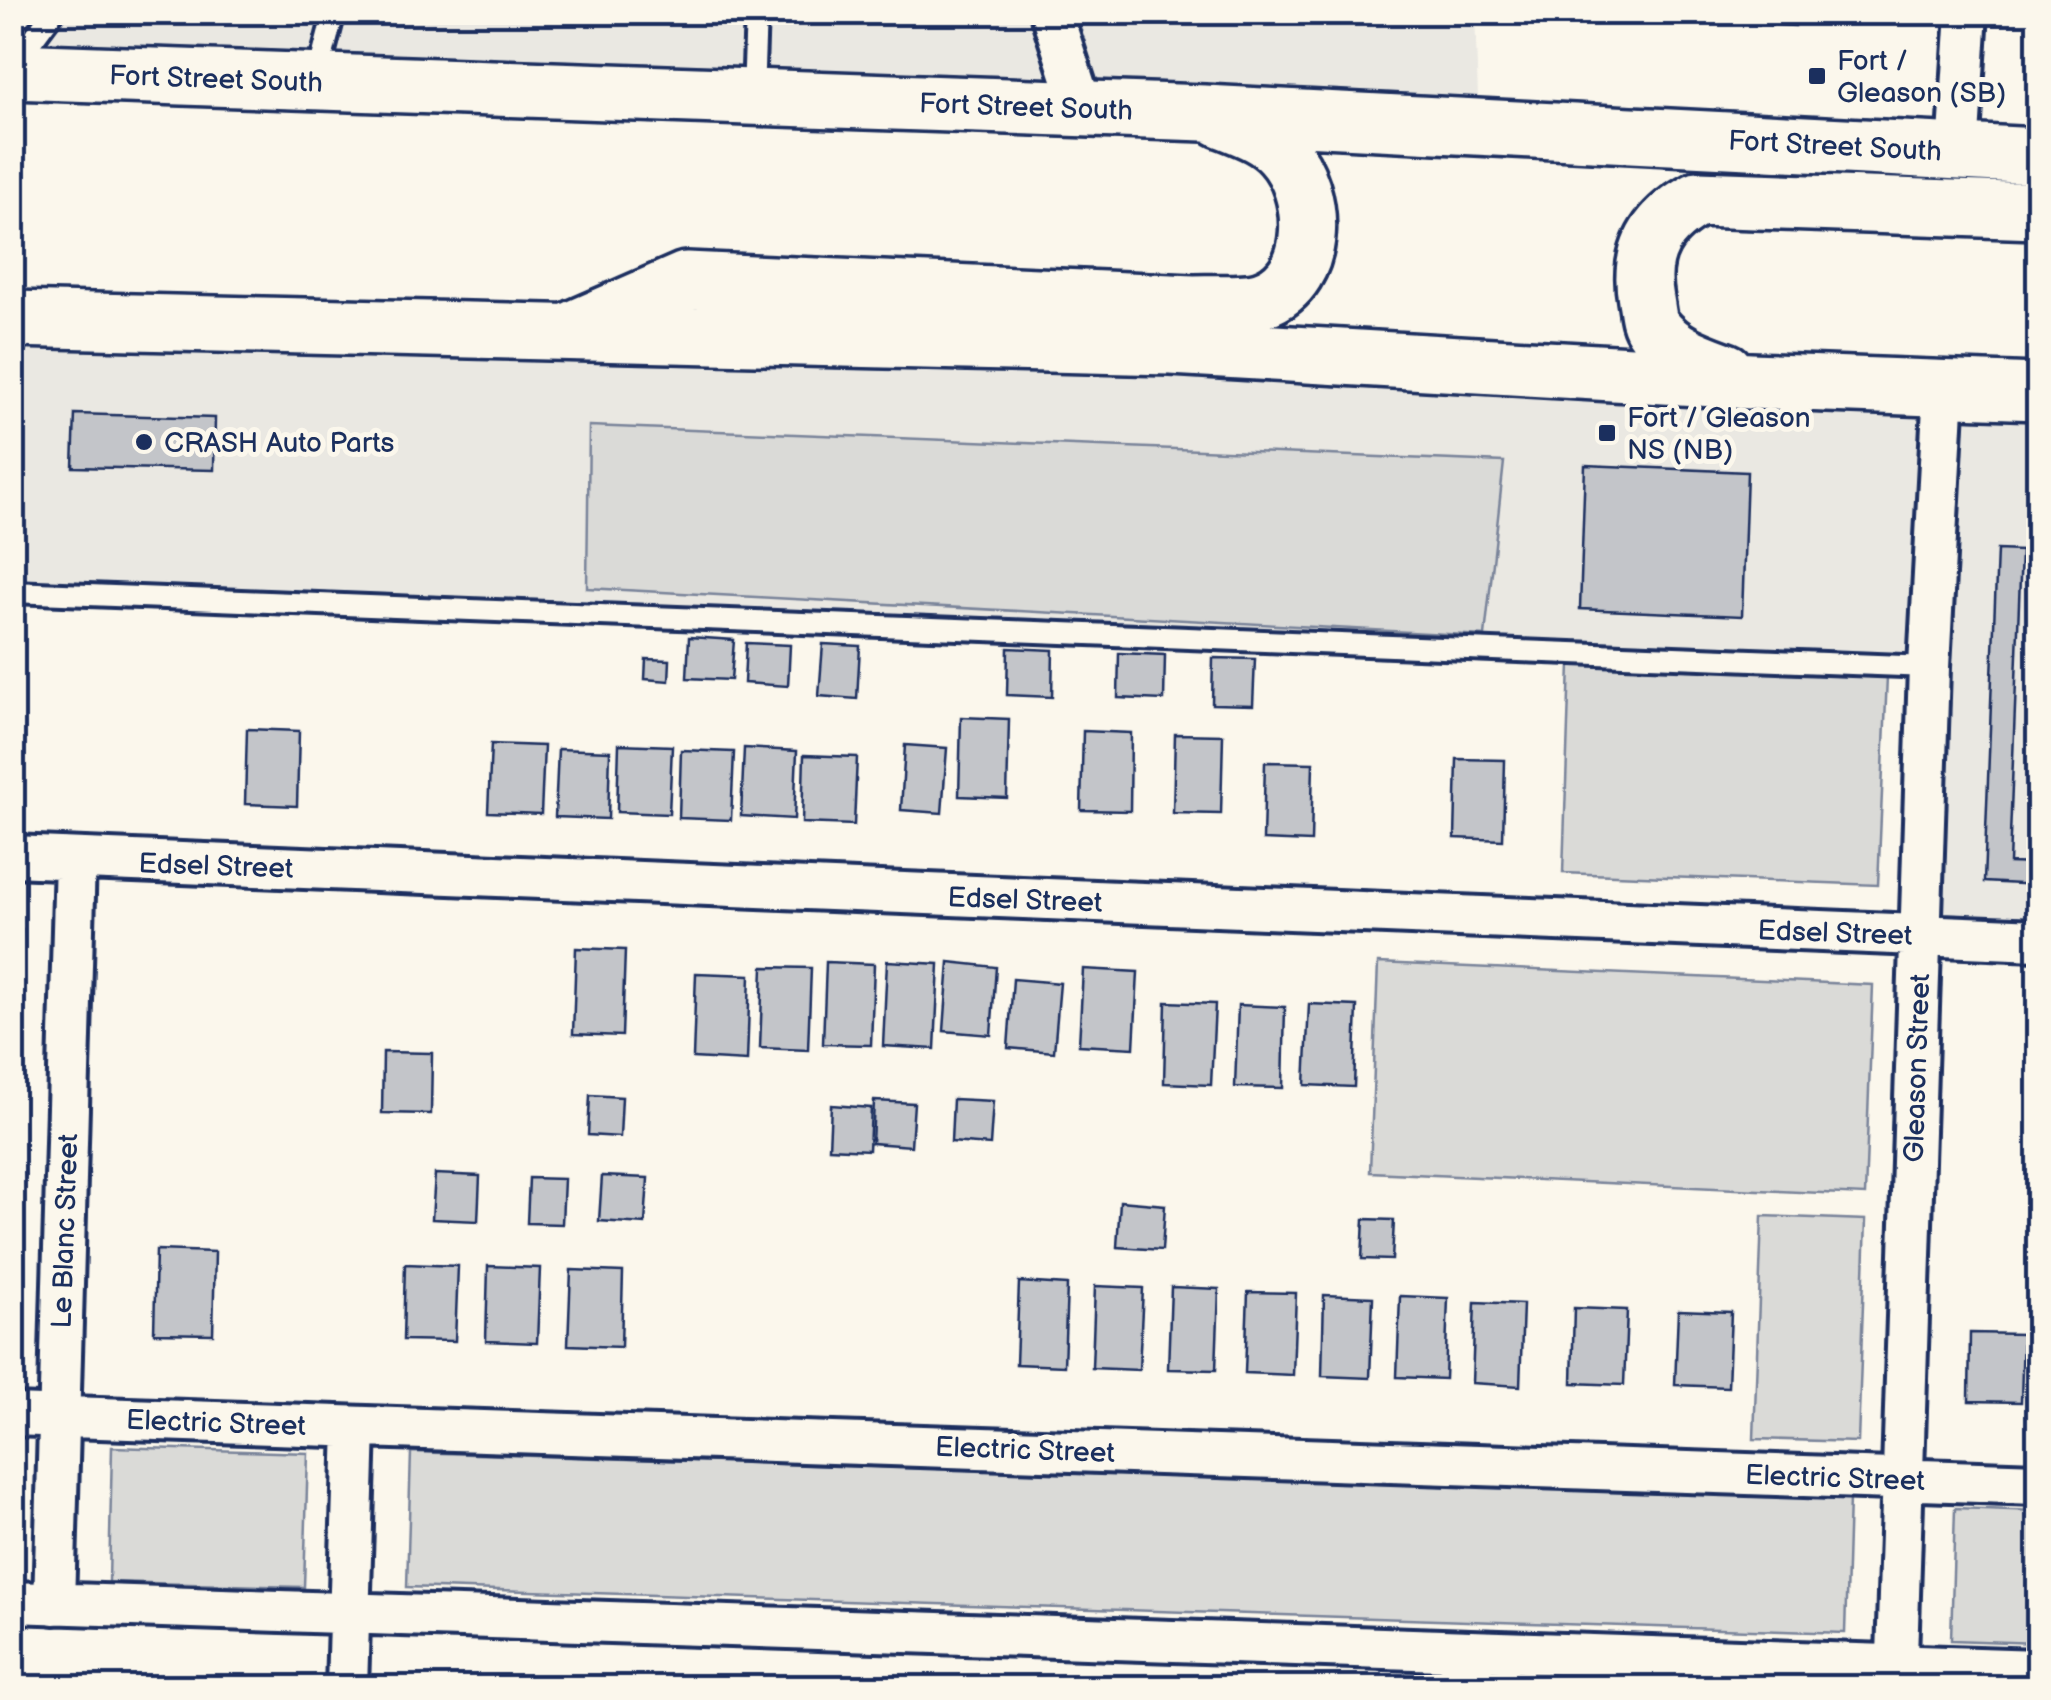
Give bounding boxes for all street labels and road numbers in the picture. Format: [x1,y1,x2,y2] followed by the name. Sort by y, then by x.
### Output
[108,59,323,100] street label: Fort Street South
[918,87,1133,128] street label: Fort Street South
[1727,124,1943,169] street label: Fort Street South
[138,847,294,886] street label: Edsel Street
[947,881,1103,920] street label: Edsel Street
[1757,914,1913,953] street label: Edsel Street
[1898,973,1937,1163] street label: Gleason Street
[46,1133,85,1329] street label: Le Blanc Street
[125,1404,307,1443] street label: Electric Street
[934,1431,1116,1470] street label: Electric Street
[1744,1459,1926,1498] street label: Electric Street

